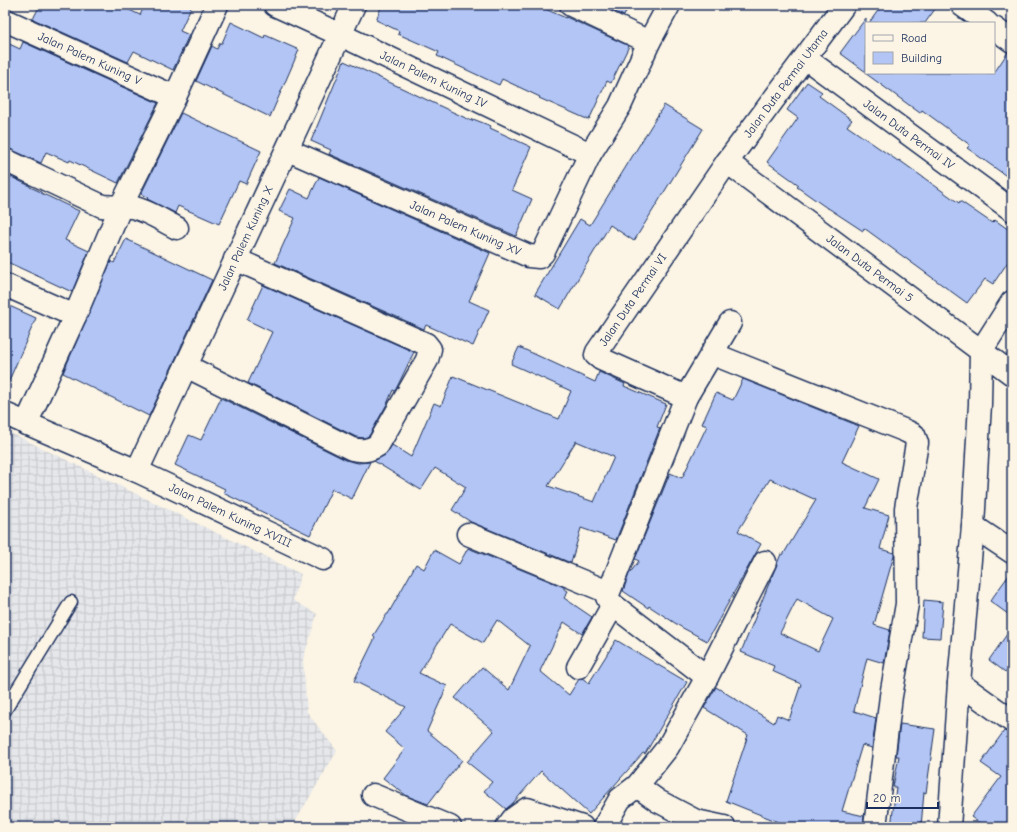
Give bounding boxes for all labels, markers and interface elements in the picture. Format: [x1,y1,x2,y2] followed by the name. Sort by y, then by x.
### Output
[865,22,995,74] legend
[741,26,831,140] street label: Jalan Duta Permai Utama
[36,29,144,88] street label: Jalan Palem Kuning V
[901,31,927,45] text: Road
[378,48,490,111] street label: Jalan Palem Kuning IV
[901,51,942,65] text: Building
[861,96,958,173] street label: Jalan Duta Permai IV
[215,184,276,293] street label: Jalan Palem Kuning X
[408,198,524,259] street label: Jalan Palem Kuning XV
[824,231,916,305] street label: Jalan Duta Permai 5
[596,250,670,349] street label: Jalan Duta Permai VI
[167,480,294,550] street label: Jalan Palem Kuning XVIII
[867,784,938,810] scale bar
[873,791,901,805] text: 20 m

